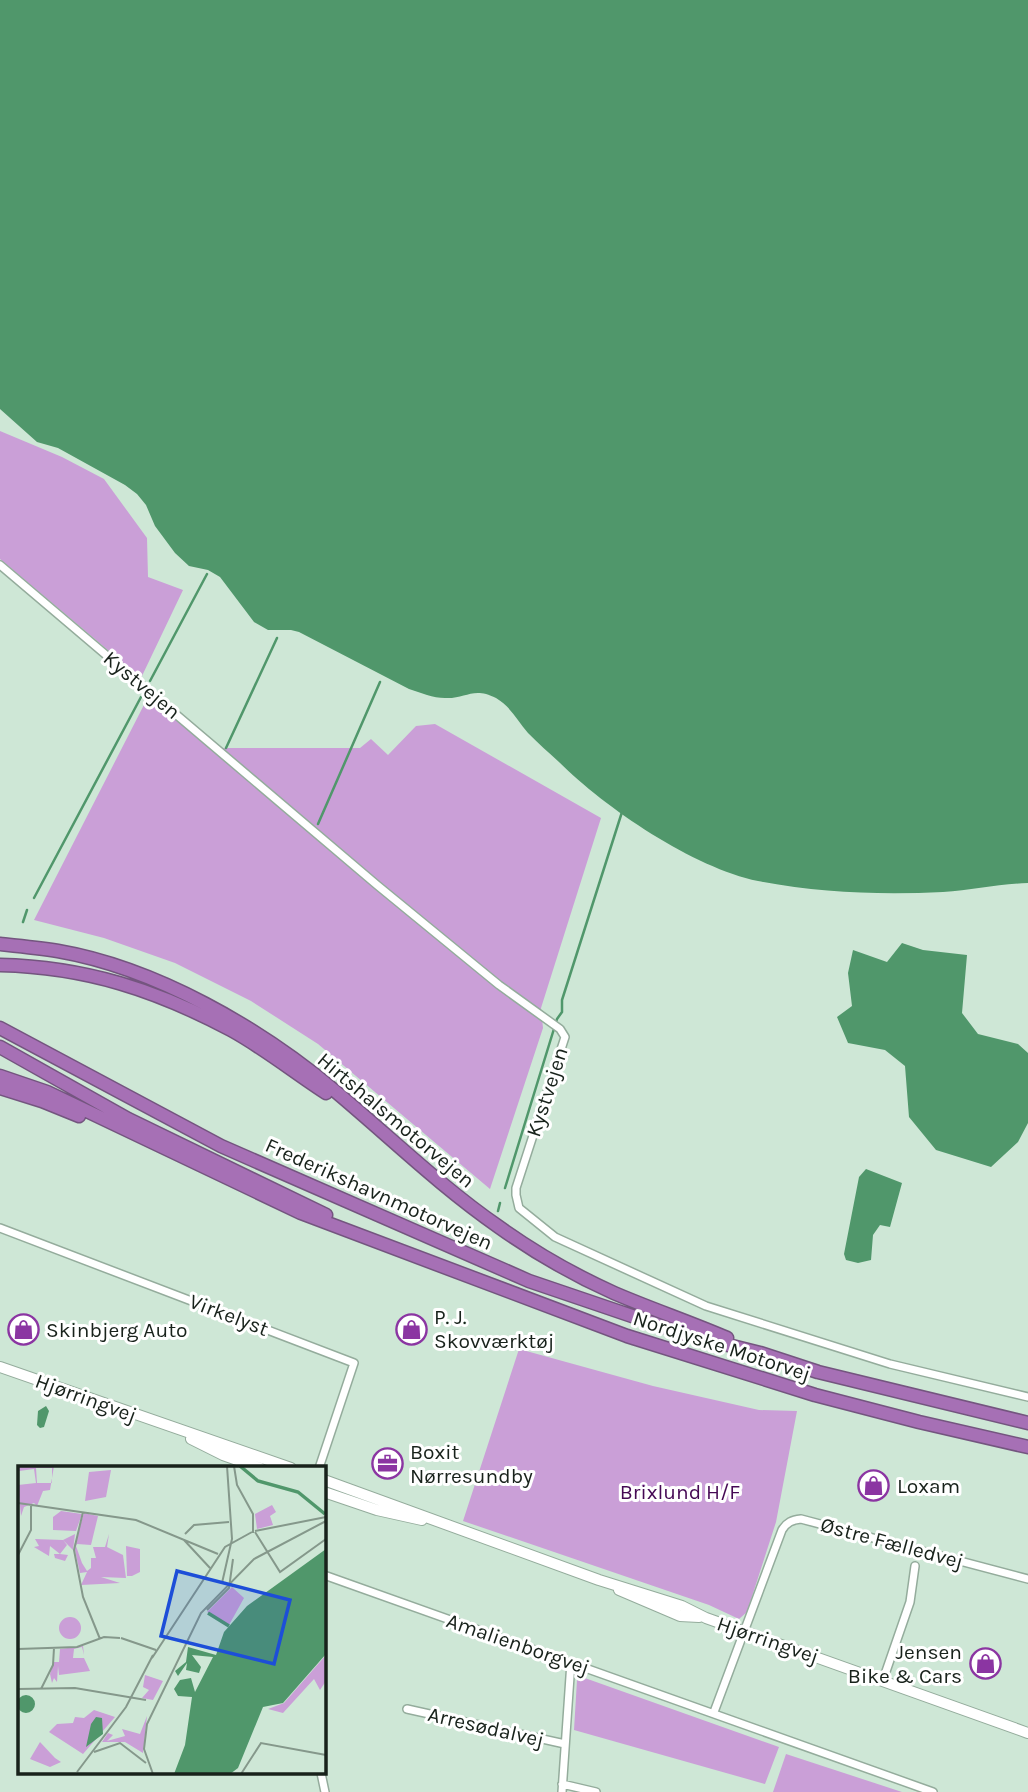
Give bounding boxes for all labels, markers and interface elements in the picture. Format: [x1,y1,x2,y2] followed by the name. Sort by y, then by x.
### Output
[99,646,185,724] street label: Kystvejen
[521,1044,573,1140] street label: Kystvejen
[313,1047,479,1193] street label: Hirtshalsmotorvejen
[262,1133,496,1255] street label: Frederikshavnmotorvejen
[186,1289,272,1341] street label: Virkelyst
[434,1305,554,1353] place label: P. J. Skovværktøj
[630,1306,814,1386] street label: Nordjyske Motorvej
[394,1312,428,1346] shop icon: P. J. Skovværktøj
[6,1313,40,1347] shop icon: Skinbjerg Auto
[46,1318,188,1342] place label: Skinbjerg Auto
[32,1369,140,1427] street label: Hjørringvej
[410,1440,533,1488] place label: Boxit Nørresundby
[370,1447,404,1481] office icon: Boxit Nørresundby
[18,1466,326,1774] inset map
[857,1469,891,1503] shop icon: Loxam
[897,1474,960,1498] place label: Loxam
[620,1480,740,1504] park label: Brixlund H/F
[818,1512,966,1574] street label: Østre Fælledvej
[443,1608,593,1680] street label: Amalienborgvej
[714,1611,822,1669] street label: Hjørringvej
[848,1640,962,1688] place label: Jensen Bike & Cars
[968,1647,1002,1681] shop icon: Jensen Bike & Cars
[426,1702,546,1752] street label: Arresødalvej

